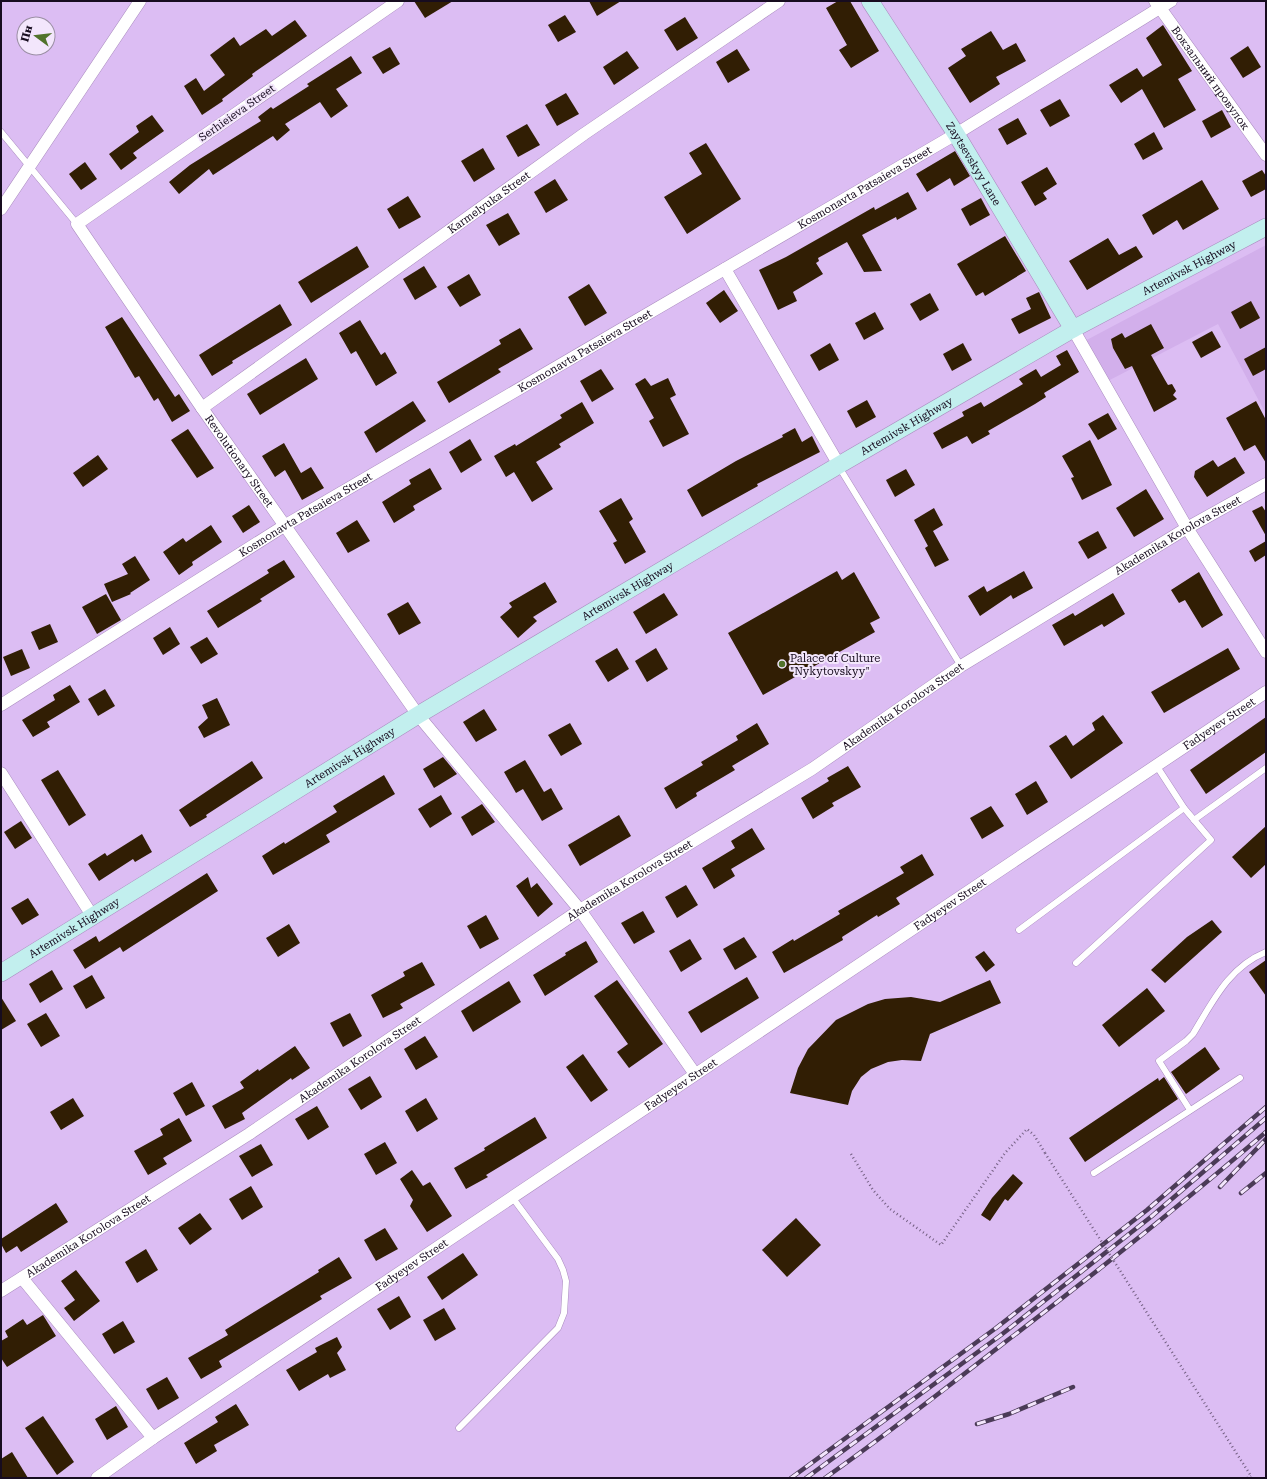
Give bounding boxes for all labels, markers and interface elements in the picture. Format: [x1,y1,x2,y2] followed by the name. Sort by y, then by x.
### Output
[16,16,56,56] north arrow
[18,23,35,43] text: Пн
[1169,24,1252,132] street label: Вокзальний провулок
[196,82,278,144] street label: Serhieieva Street
[943,120,1004,208] street label: Zaytsevskyy Lane
[795,143,934,231] street label: Kosmonavta Patsaieva Street
[445,168,533,236] street label: Karmelyuka Street
[1140,237,1239,298] street label: Artemivsk Highway
[515,306,654,395] street label: Kosmonavta Patsaieva Street
[858,394,955,458] street label: Artemivsk Highway
[202,412,276,510] street label: Revolutionary Street
[236,470,374,559] street label: Kosmonavta Patsaieva Street
[1112,493,1243,577] street label: Akademika Korolova Street
[579,558,676,623] street label: Artemivsk Highway
[790,652,880,678] place label: Palace of Culture "Nykytovskyy"
[777,659,787,669] marker: Palace of Culture "Nykytovskyy"
[840,660,966,753] street label: Akademika Korolova Street
[1180,695,1257,752] street label: Fadyeyev Street
[302,724,398,790] street label: Artemivsk Highway
[564,837,695,923] street label: Akademika Korolova Street
[911,875,988,933] street label: Fadyeyev Street
[26,895,122,961] street label: Artemivsk Highway
[296,1013,423,1105] street label: Akademika Korolova Street
[642,1056,719,1113] street label: Fadyeyev Street
[23,1192,153,1280] street label: Akademika Korolova Street
[373,1236,450,1294] street label: Fadyeyev Street

